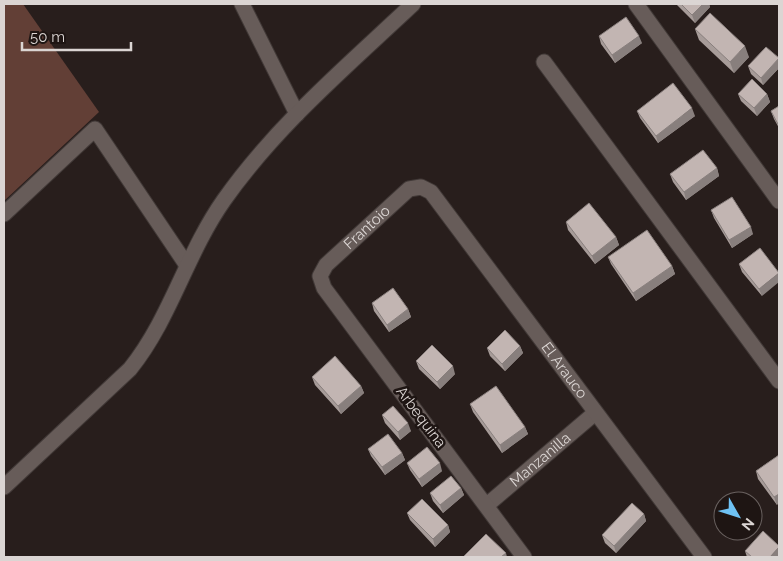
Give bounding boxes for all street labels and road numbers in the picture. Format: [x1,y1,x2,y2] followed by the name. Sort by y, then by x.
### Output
[340,202,394,253] street label: Frantoio
[538,339,591,402] street label: El Arauco
[392,383,450,451] street label: Arbequina
[506,429,574,490] street label: Manzanilla

